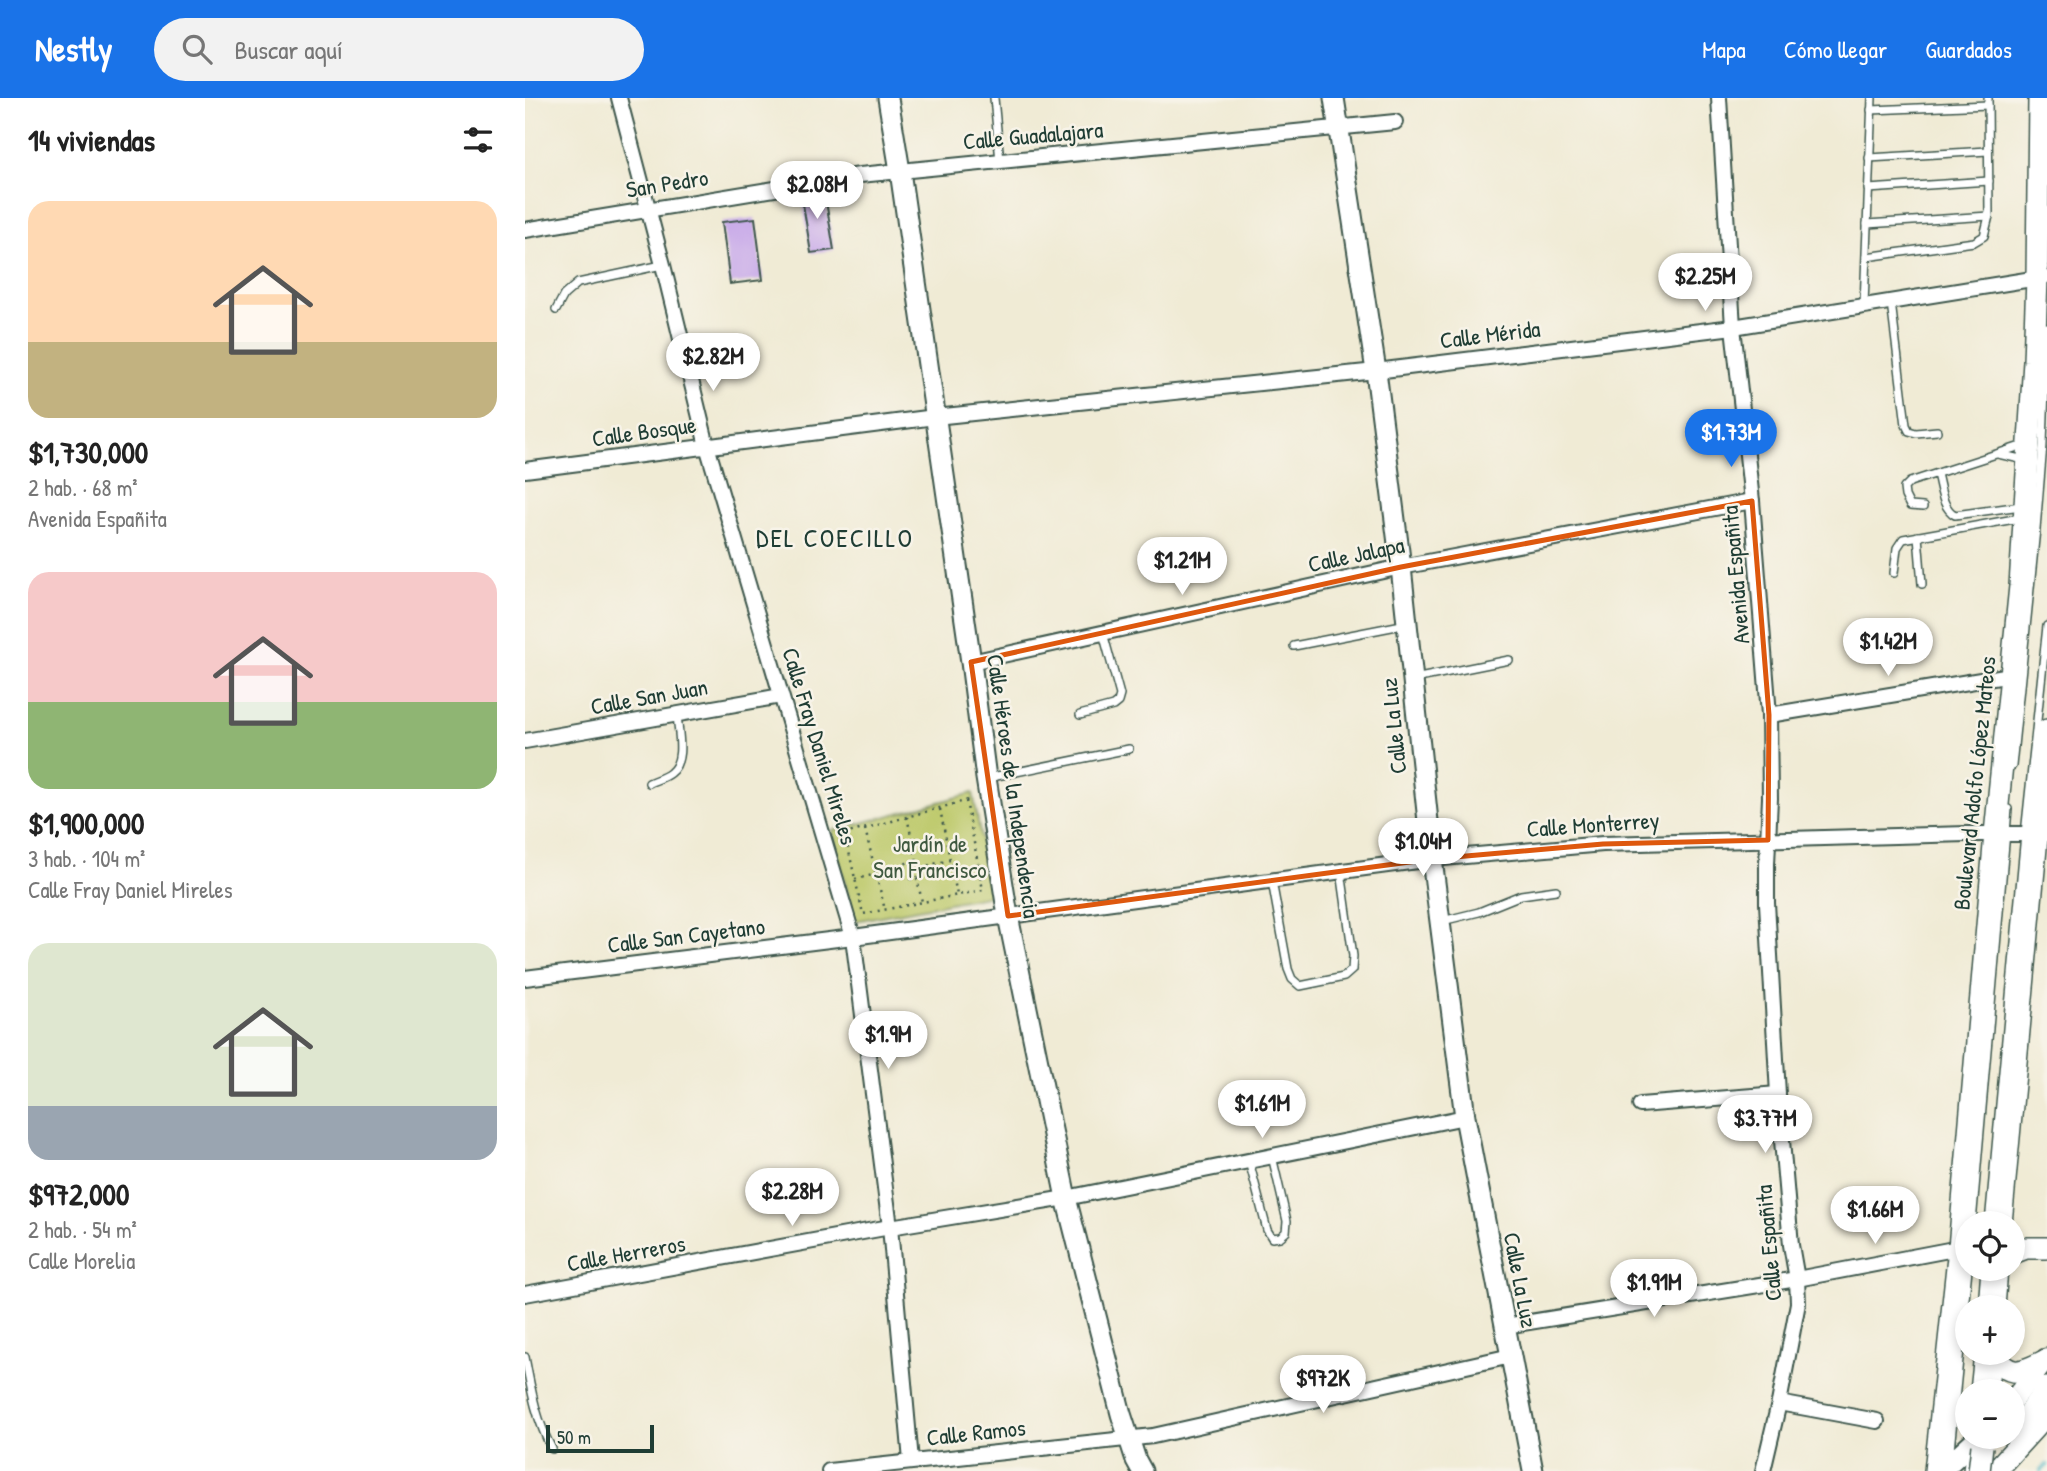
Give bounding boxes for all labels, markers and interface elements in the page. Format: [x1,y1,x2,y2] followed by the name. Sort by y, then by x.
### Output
[154,18,644,81] search box
[35,27,112,71] text: Nestly
[178,30,216,68] icon: search
[234,32,343,67] text: Buscar aquí
[1702,33,1746,65] text: Mapa
[1784,33,1887,65] text: Cómo llegar
[1925,33,2012,65] text: Guardados
[962,113,1104,157] street label: Calle Guadalajara
[28,120,155,160] text: 14 viviendas
[459,121,497,159] icon: filters
[624,161,710,205] street label: San Pedro
[760,162,874,221] pin: $2.08M
[786,168,848,199] text: $2.08M
[200,247,326,373] icon: home
[1648,254,1762,313] pin: $2.25M
[1674,260,1736,291] text: $2.25M
[1438,312,1542,356] street label: Calle Mérida
[656,334,770,393] pin: $2.82M
[682,340,744,371] text: $2.82M
[590,408,698,454] street label: Calle Bosque
[1674,410,1788,469] pin: $1.73M
[1701,416,1761,447] text: $1.73M
[28,432,148,472] text: $1,730,000
[28,472,138,503] text: 2 hab. · 68 m²
[28,503,167,534] text: Avenida Españita
[1714,505,1756,645] street label: Avenida Españita
[756,520,914,555] district label: DEL COECILLO
[1305,529,1407,579] street label: Calle Jalapa
[1125,538,1239,597] pin: $1.21M
[1153,544,1211,575] text: $1.21M
[200,618,326,744] icon: home
[1831,618,1945,678] pin: $1.42M
[1859,625,1917,656] text: $1.42M
[775,644,865,848] street label: Calle Fray Daniel Mireles
[980,652,1048,920] street label: Calle Héroes de la Independencia
[1945,654,2003,911] street label: Boulevard Adolfo López Mateos
[588,670,710,722] street label: Calle San Juan
[1373,676,1413,776] street label: Calle La Luz
[28,803,144,843] text: $1,900,000
[1526,804,1661,844] street label: Calle Monterrey
[1366,818,1480,878] pin: $1.04M
[1394,825,1452,856] text: $1.04M
[873,828,987,885] park label: Jardín de San Francisco
[28,843,145,874] text: 3 hab. · 104 m²
[28,874,233,905] text: Calle Fray Daniel Mireles
[606,910,766,960] street label: Calle San Cayetano
[200,989,326,1115] icon: home
[839,1012,937,1071] pin: $1.9M
[864,1018,912,1049] text: $1.9M
[1205,1080,1319,1140] pin: $1.61M
[1234,1087,1290,1118] text: $1.61M
[1708,1096,1822,1155] pin: $3.77M
[1733,1102,1797,1133] text: $3.77M
[735,1168,849,1228] pin: $2.28M
[28,1174,130,1214] text: $972,000
[761,1175,823,1206] text: $2.28M
[1747,1184,1789,1302] street label: Calle Españita
[1818,1186,1932,1246] pin: $1.66M
[1847,1193,1903,1224] text: $1.66M
[1955,1211,2025,1449] map controls
[1955,1211,2025,1281] button: locate
[28,1214,137,1245] text: 2 hab. · 54 m²
[564,1227,688,1279] street label: Calle Herreros
[1497,1230,1545,1330] street label: Calle La Luz
[28,1245,135,1276] text: Calle Morelia
[1597,1260,1711,1319] pin: $1.91M
[1626,1266,1682,1297] text: $1.91M
[1955,1295,2025,1365] button: +
[1274,1356,1372,1415] pin: $972K
[1296,1362,1350,1393] text: $972K
[1955,1379,2025,1449] button: −
[925,1411,1027,1453] street label: Calle Ramos
[546,1422,655,1454] scale bar
[557,1424,591,1450] text: 50 m

